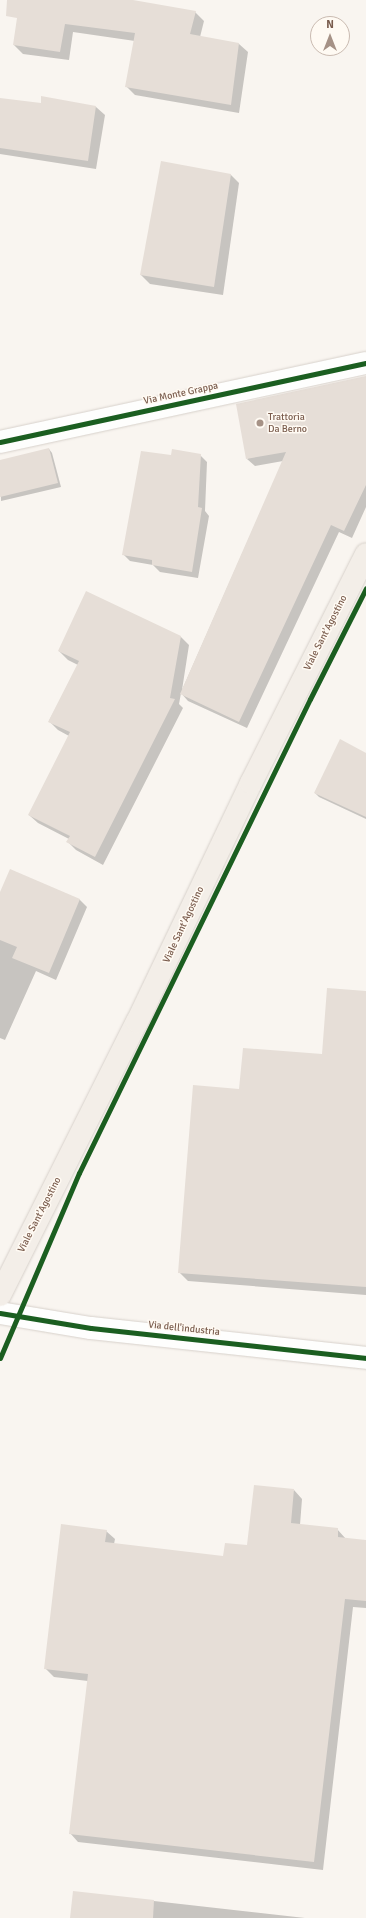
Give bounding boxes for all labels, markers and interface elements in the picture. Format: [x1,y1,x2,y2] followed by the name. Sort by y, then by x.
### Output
[310,16,350,56] north arrow
[326,18,334,31] text: N
[143,380,219,408] street label: Via Monte Grappa
[268,411,307,434] place label: Trattoria Da Berno
[255,418,265,428] marker: Trattoria Da Berno
[302,593,350,673] street label: Viale Sant'Agostino
[161,885,207,965] street label: Viale Sant'Agostino
[16,1175,64,1255] street label: Viale Sant'Agostino
[148,1319,220,1339] street label: Via dell'industria

